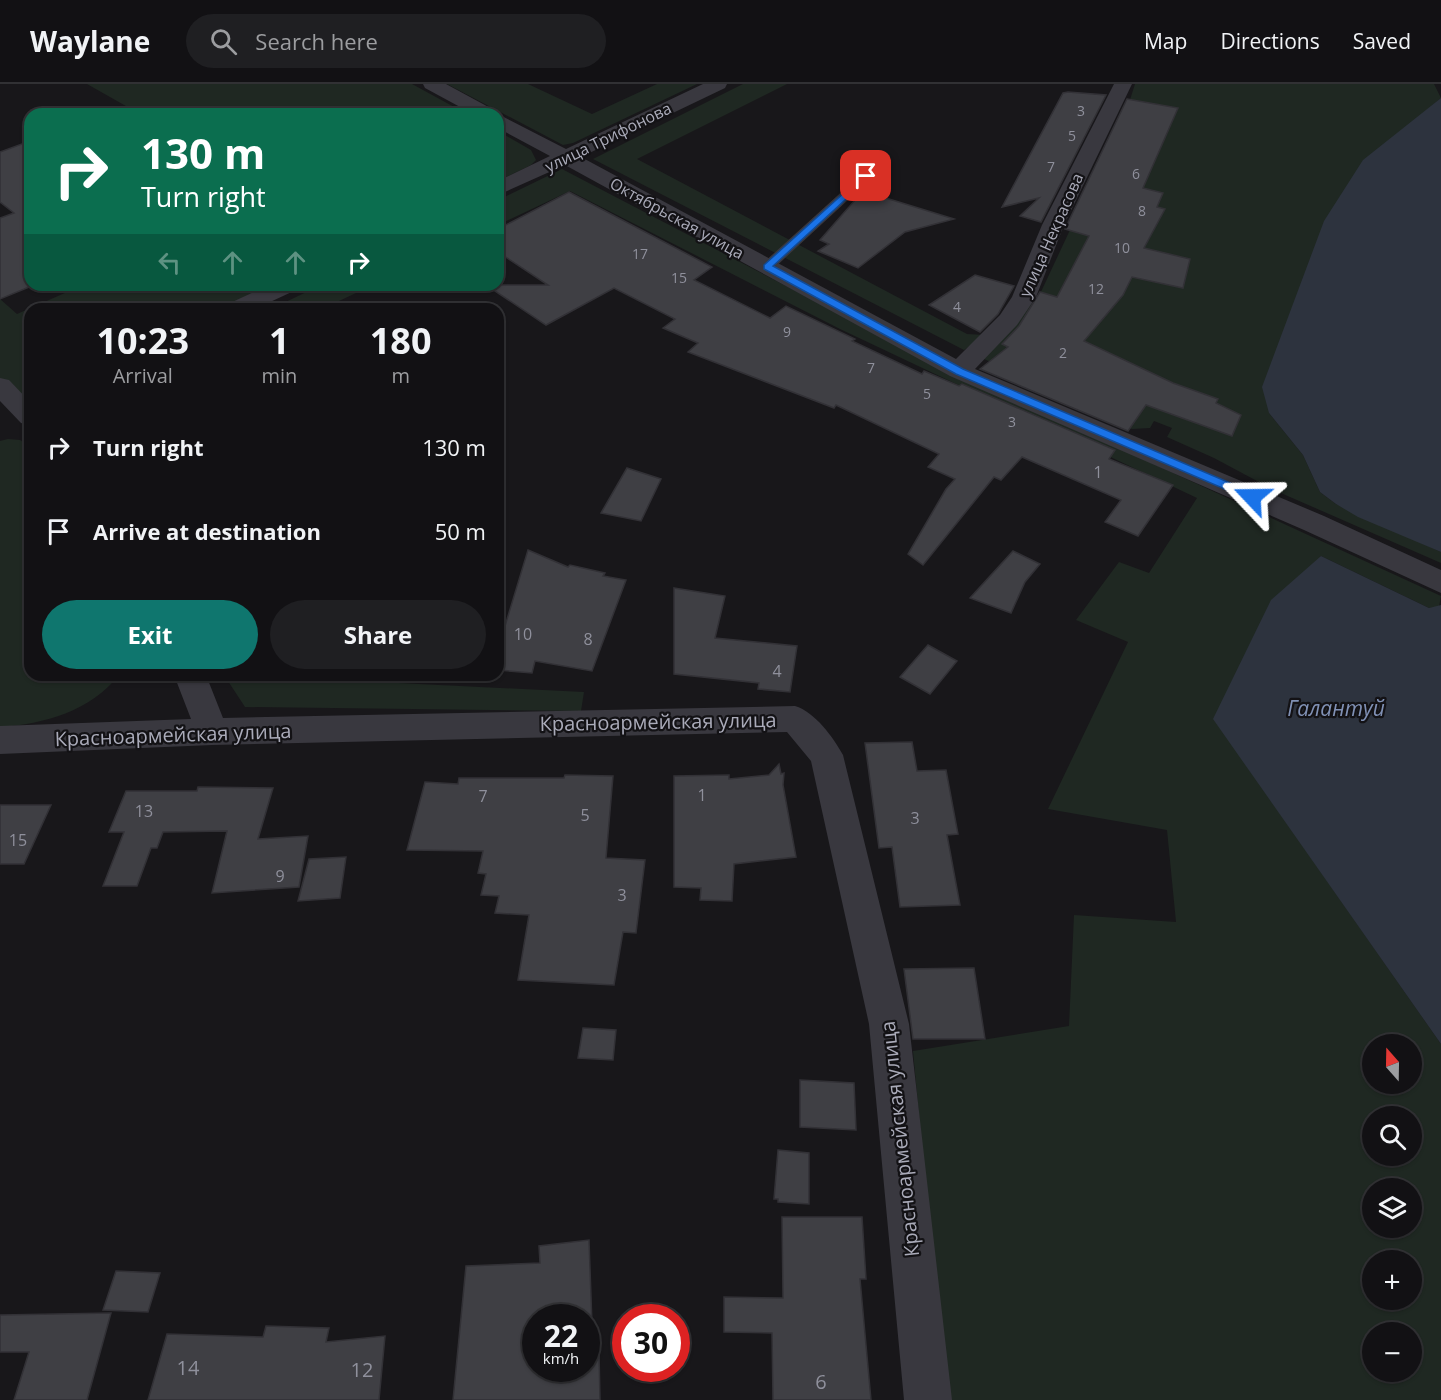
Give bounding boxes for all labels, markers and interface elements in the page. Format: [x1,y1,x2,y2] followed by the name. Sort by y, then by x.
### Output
[186,14,606,68] search box
[30,22,150,60] text: Waylane
[207,25,240,58] icon: search
[255,26,378,56] text: Search here
[1144,27,1187,55] text: Map
[1220,27,1320,55] text: Directions
[1353,27,1411,55] text: Saved
[541,97,675,177] street label: улица Трифонова
[1077,101,1085,120] house number: 3
[141,124,265,181] text: 130 m
[1068,126,1076,145] house number: 5
[42,132,120,210] icon: right
[840,150,891,201] pin
[1047,157,1055,176] house number: 7
[849,159,882,192] icon: arrive
[1132,164,1140,183] house number: 6
[1014,170,1088,300] street label: улица Некрасова
[606,172,748,264] street label: Октябрьская улица
[141,178,266,215] text: Turn right
[1138,201,1146,220] house number: 8
[1114,238,1130,257] house number: 10
[632,244,648,263] house number: 17
[153,246,186,279] icon: left
[216,246,249,279] icon: ahead
[279,246,312,279] icon: ahead
[342,246,375,279] icon: right
[671,268,687,287] house number: 15
[1088,279,1104,298] house number: 12
[953,297,961,316] house number: 4
[96,316,189,365] text: 10:23
[269,316,290,365] text: 1
[370,316,432,365] text: 180
[783,322,791,341] house number: 9
[1059,343,1067,362] house number: 2
[867,358,875,377] house number: 7
[113,362,173,389] text: Arrival
[261,362,297,389] text: min
[391,362,410,389] text: m
[923,384,931,403] house number: 5
[1008,412,1016,431] house number: 3
[42,431,75,464] icon: right
[93,432,204,462] text: Turn right
[422,432,486,462] text: 130 m
[1093,461,1103,483] house number: 1
[1220,465,1284,529] position arrow
[42,515,75,548] icon: arrive
[93,516,321,546] text: Arrive at destination
[435,516,486,546] text: 50 m
[42,600,258,669] button: Exit
[270,600,486,669] button: Share
[514,623,532,645] house number: 10
[583,628,593,650] house number: 8
[772,660,782,682] house number: 4
[1287,694,1385,722] water label: Галантуй
[539,706,777,737] street label: Красноармейская улица
[54,717,292,752] street label: Красноармейская улица
[697,784,707,806] house number: 1
[478,785,488,807] house number: 7
[135,800,153,822] house number: 13
[580,804,590,826] house number: 5
[910,807,920,829] house number: 3
[9,829,27,851] house number: 15
[275,865,285,887] house number: 9
[617,884,627,906] house number: 3
[874,1020,925,1258] street label: Красноармейская улица
[1362,1034,1422,1094] north arrow
[1362,1034,1422,1382] map controls
[1362,1106,1422,1166] button: search
[1362,1178,1422,1238] button: layers
[1362,1250,1422,1310] button: +
[612,1304,690,1382] speed limit sign: 30
[544,1315,578,1356] text: 22
[1362,1322,1422,1382] button: −
[543,1348,579,1368] text: km/h
[177,1354,200,1381] house number: 14
[351,1356,373,1383] house number: 12
[815,1368,827,1395] house number: 6

